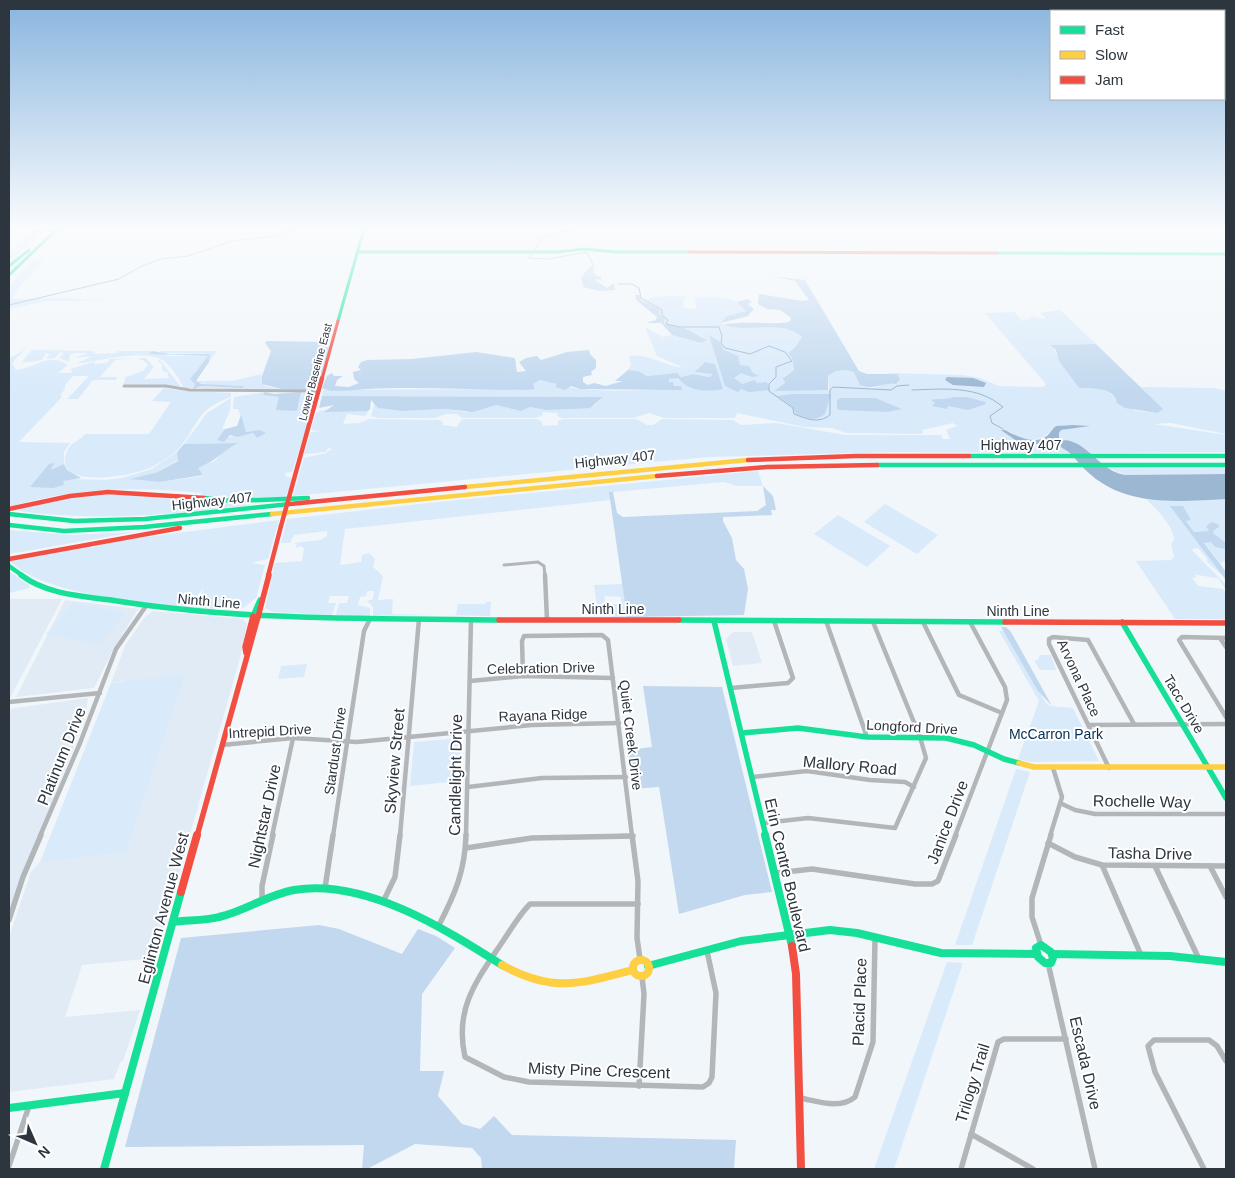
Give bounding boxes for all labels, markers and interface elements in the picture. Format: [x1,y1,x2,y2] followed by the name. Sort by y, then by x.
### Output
[1050,10,1225,100] legend
[1095,21,1125,38] text: Fast
[1095,46,1128,63] text: Slow
[1095,71,1123,88] text: Jam
[296,322,334,422] street label: Lower Baseline East
[981,437,1062,453] street label: Highway 407
[574,447,656,471] street label: Highway 407
[171,489,253,513] street label: Highway 407
[177,590,241,612] street label: Ninth Line
[581,601,645,617] street label: Ninth Line
[986,603,1050,619] street label: Ninth Line
[1054,637,1104,719] street label: Arvona Place
[487,659,595,677] street label: Celebration Drive
[1160,672,1208,736] street label: Tacc Drive
[616,679,646,791] street label: Quiet Creek Drive
[34,705,89,808] street label: Platinum Drive
[498,705,588,725] street label: Rayana Ridge
[321,706,349,796] street label: Stardust Drive
[381,707,408,814] street label: Skyview Street
[446,714,465,836] street label: Candlelight Drive
[866,717,958,737] street label: Longford Drive
[228,721,312,741] street label: Intrepid Drive
[1009,726,1104,742] park label: McCarron Park
[802,753,898,778] street label: Mallory Road
[245,762,284,870] street label: Nightstar Drive
[924,778,971,866] street label: Janice Drive
[1093,792,1191,811] street label: Rochelle Way
[762,797,814,954] street label: Erin Centre Boulevard
[135,830,192,986] street label: Eglinton Avenue West
[1108,844,1192,863] street label: Tasha Drive
[849,958,870,1046] street label: Placid Place
[1067,1015,1105,1111] street label: Escada Drive
[952,1041,993,1125] street label: Trilogy Trail
[528,1060,671,1081] street label: Misty Pine Crescent
[10,1118,60,1168] north arrow
[35,1143,53,1161] text: N

